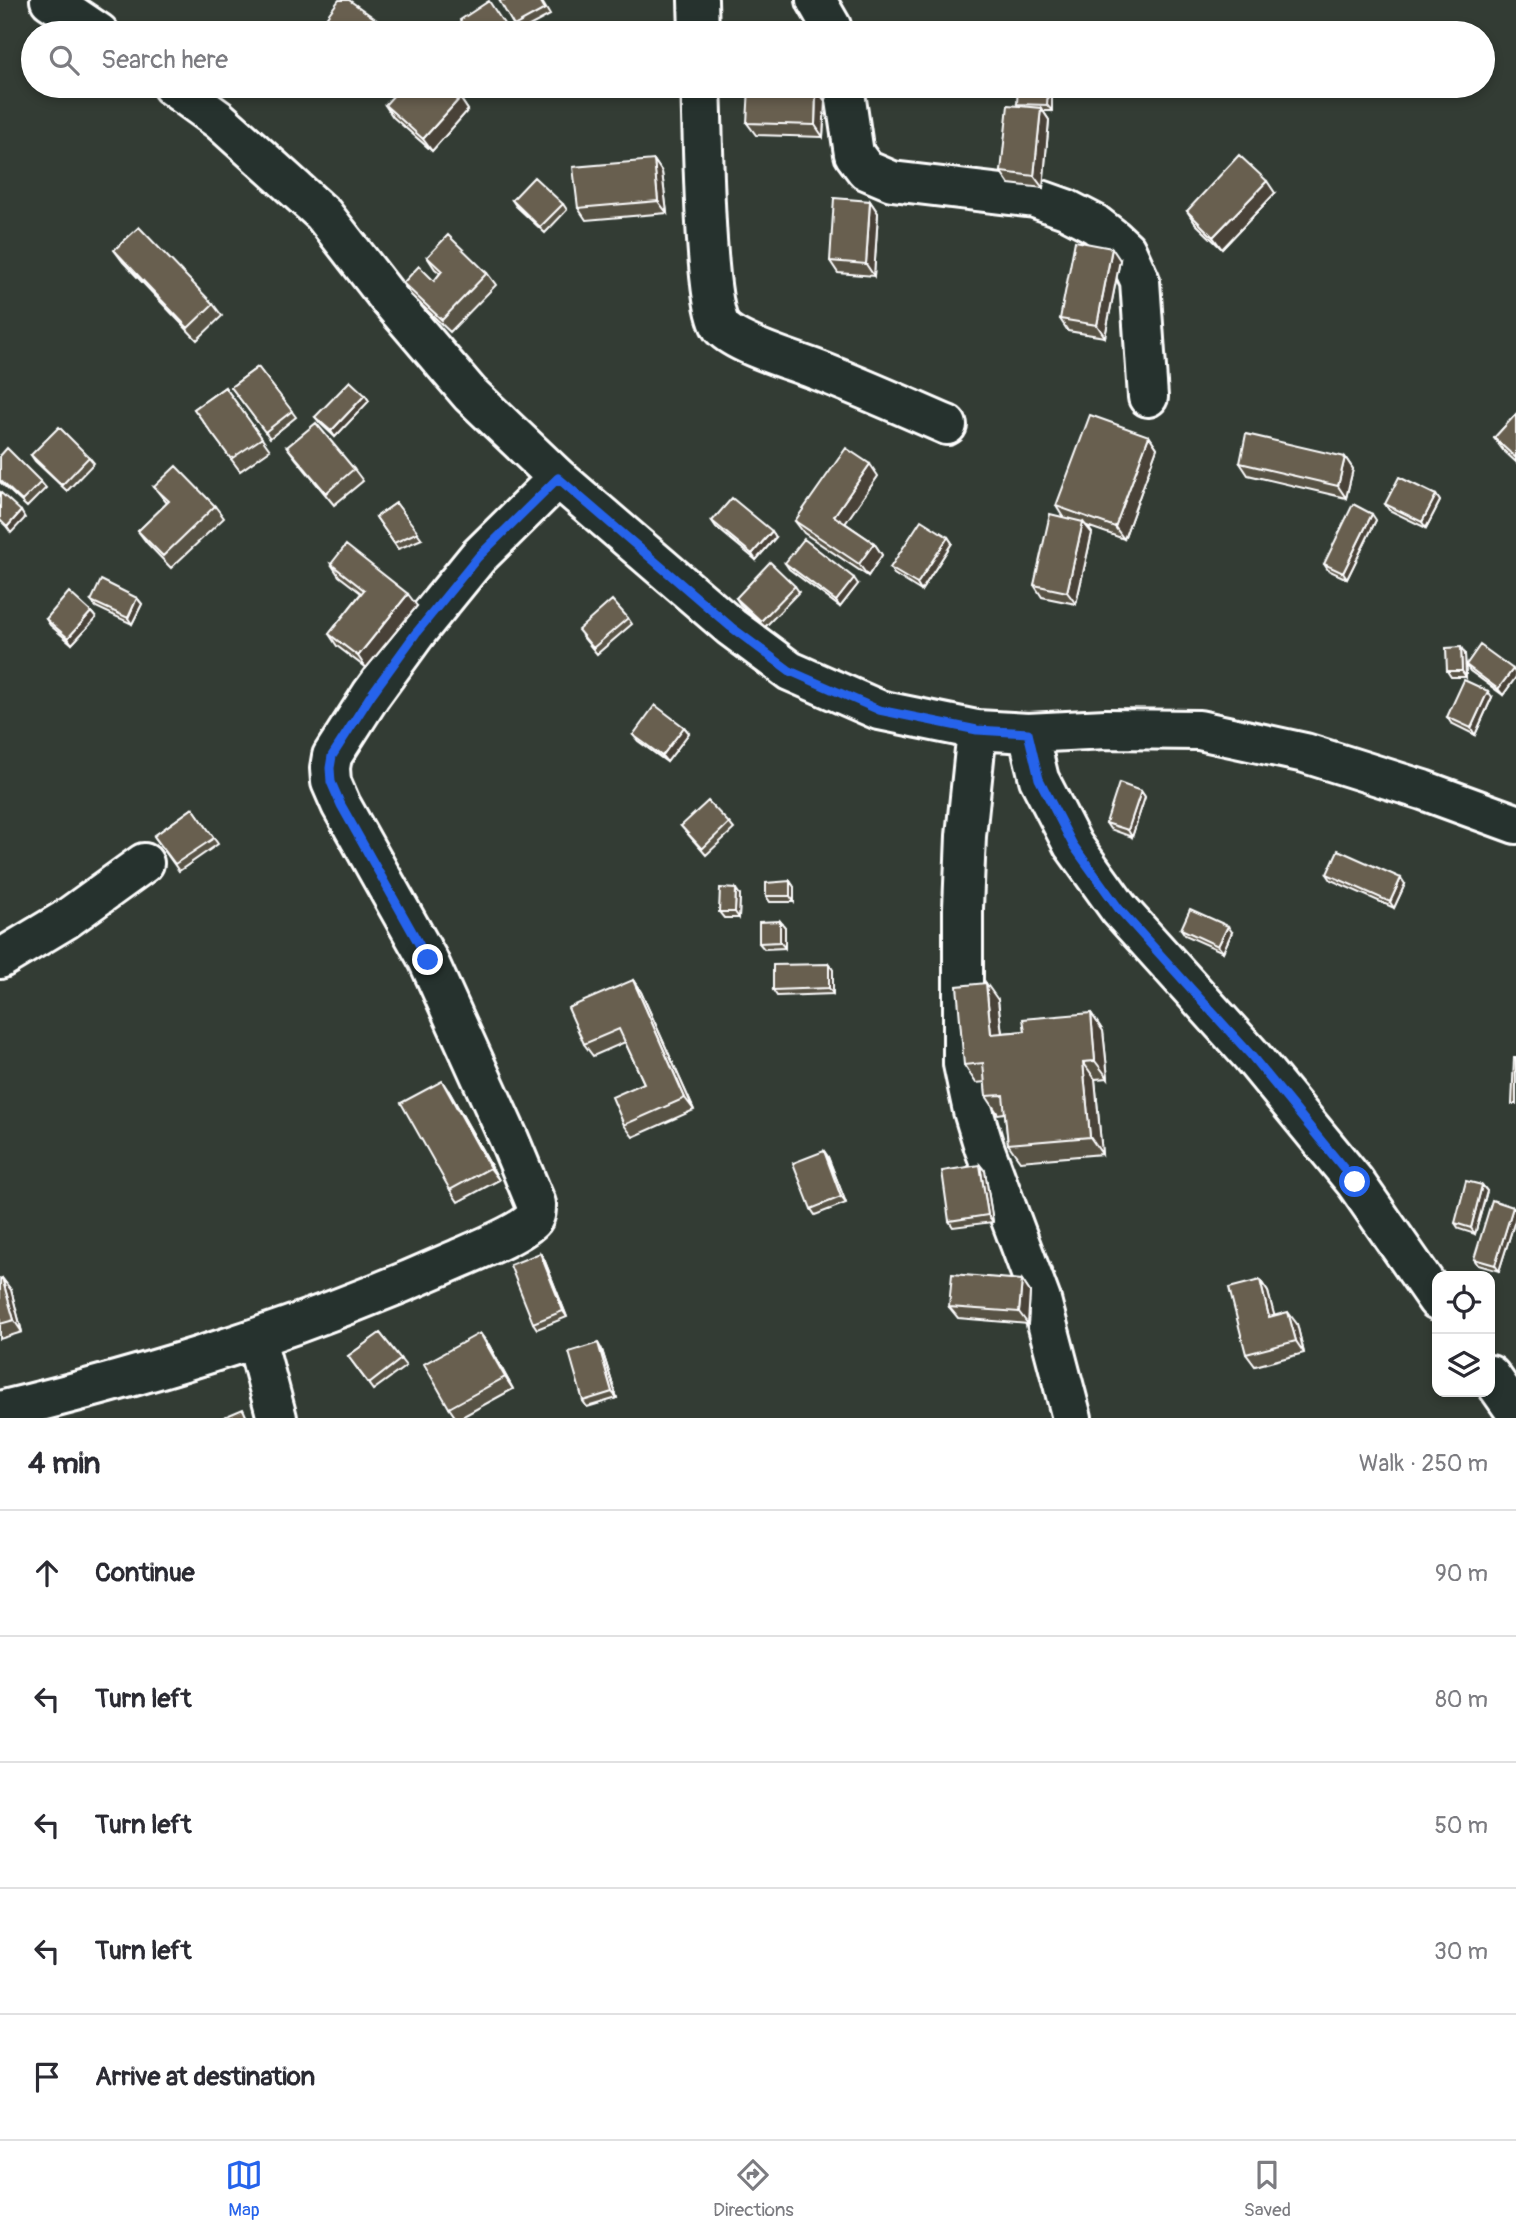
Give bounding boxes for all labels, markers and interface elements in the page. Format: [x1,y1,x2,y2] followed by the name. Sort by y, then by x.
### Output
[21,21,1495,98] search box
[45,41,83,79] icon: search
[101,44,228,76] text: Search here
[412,944,443,975] route end
[1339,1166,1370,1197] route start
[1432,1271,1495,1397] map controls
[1432,1271,1495,1334] button: locate
[1432,1334,1495,1397] button: layers
[28,1445,101,1482] text: 4 min
[1359,1449,1488,1478] text: Walk · 250 m
[28,1554,66,1592] icon: ahead
[95,1557,195,1589] text: Continue
[1435,1559,1488,1588] text: 90 m
[28,1680,66,1718] icon: left
[95,1683,191,1715] text: Turn left
[1435,1685,1488,1714] text: 80 m
[28,1806,66,1844] icon: left
[95,1809,191,1841] text: Turn left
[1434,1811,1488,1840] text: 50 m
[28,1932,66,1970] icon: left
[95,1935,191,1967] text: Turn left
[1434,1937,1488,1966] text: 30 m
[28,2058,66,2096] icon: arrive
[95,2061,315,2093] text: Arrive at destination
[225,2156,263,2222] tab: Map
[713,2156,794,2222] tab: Directions
[1244,2156,1291,2222] tab: Saved

